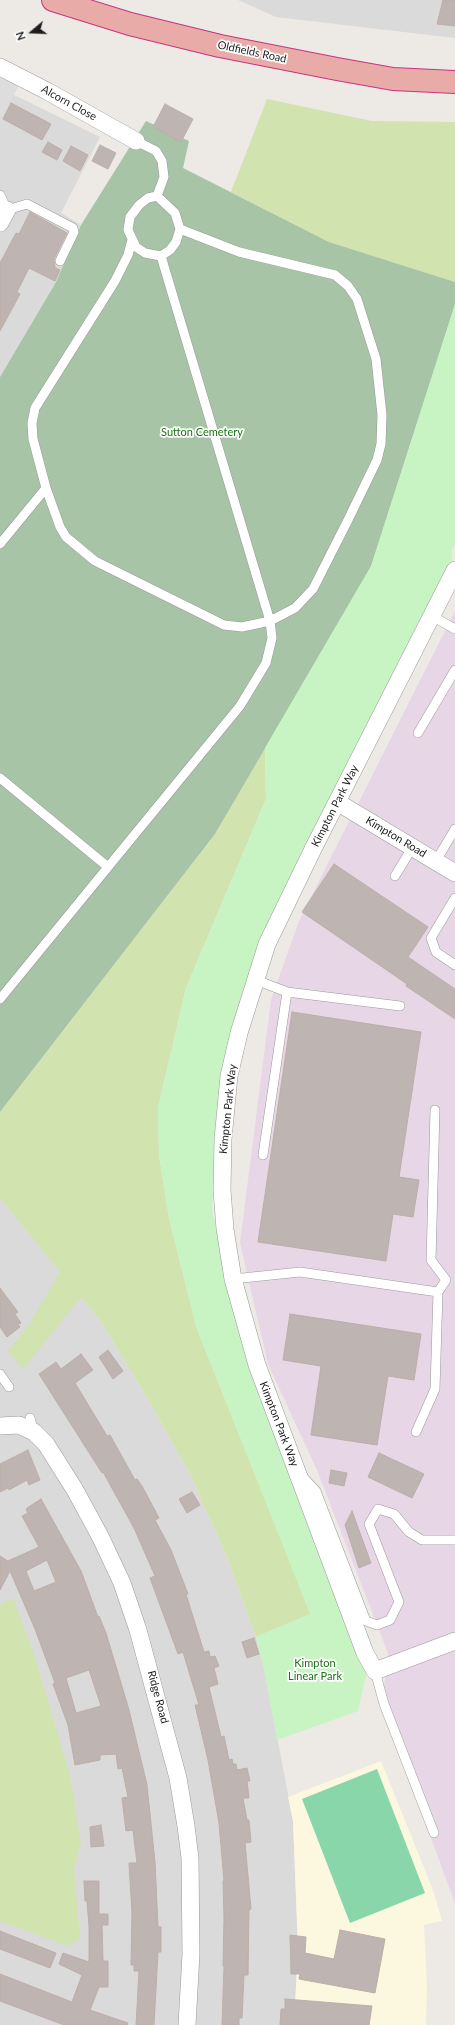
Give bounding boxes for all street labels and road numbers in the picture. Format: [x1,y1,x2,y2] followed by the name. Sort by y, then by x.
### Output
[216,38,288,66] street label: Oldfields Road
[39,82,99,124] street label: Alcorn Close
[309,763,361,849] street label: Kimpton Park Way
[363,814,429,860] street label: Kimpton Road
[217,1063,239,1155] street label: Kimpton Park Way
[257,1380,301,1468] street label: Kimpton Park Way
[145,1669,171,1725] street label: Ridge Road

